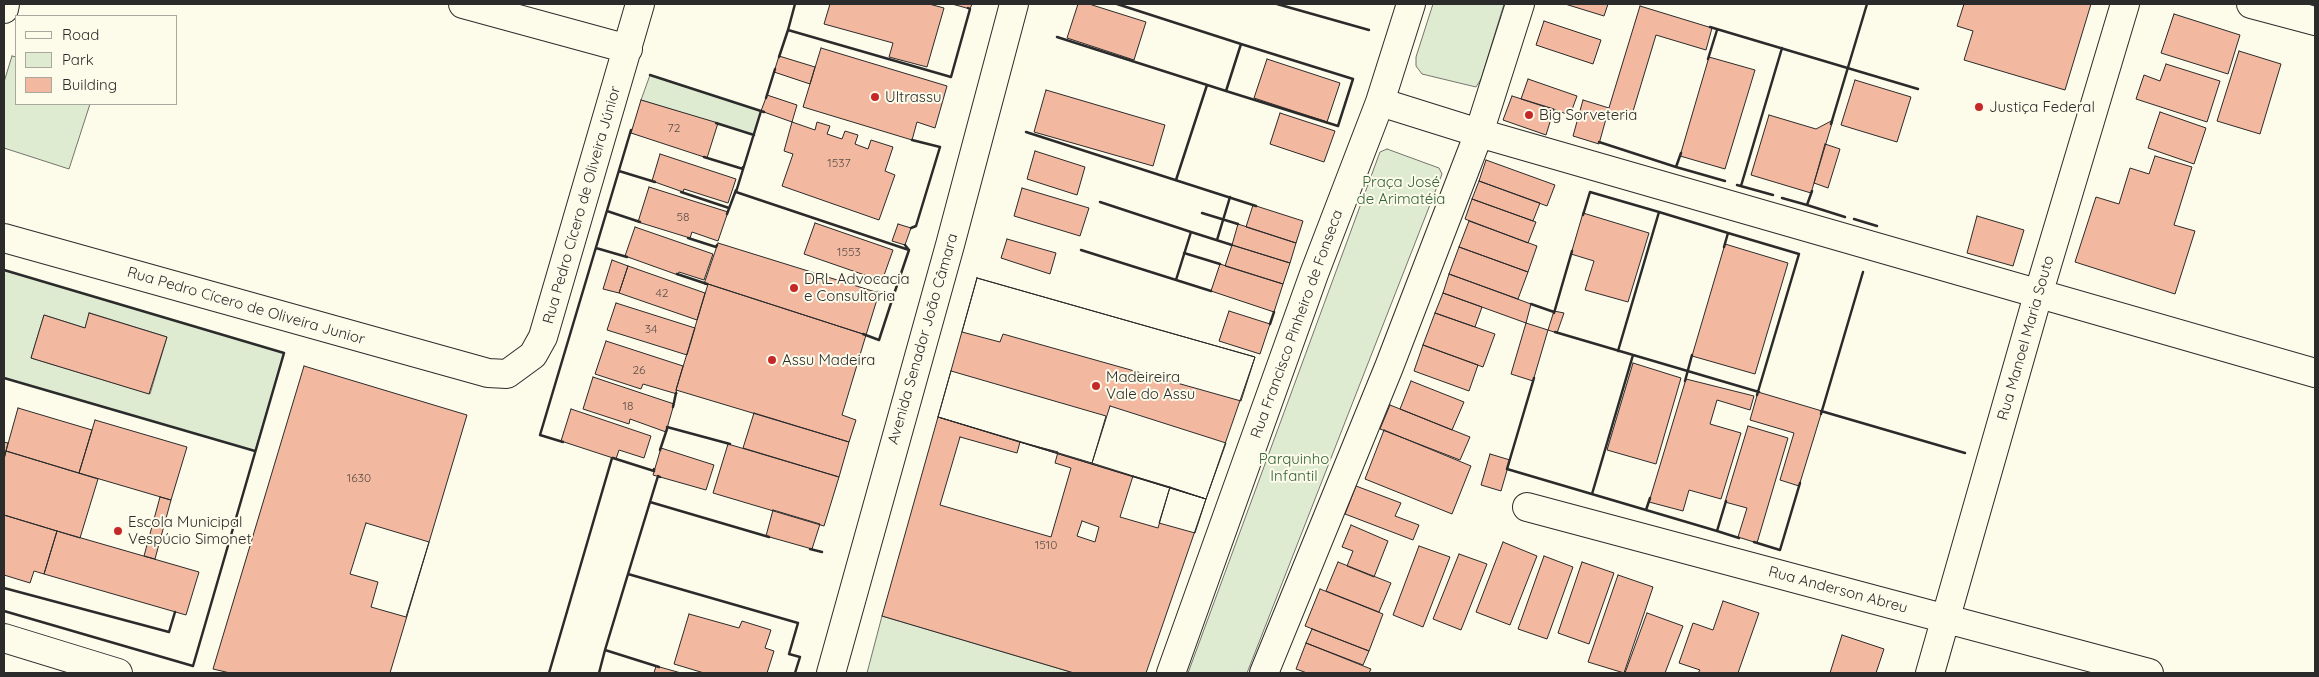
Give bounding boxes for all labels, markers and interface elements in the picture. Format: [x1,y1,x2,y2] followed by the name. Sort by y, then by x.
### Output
[15,15,178,105] legend
[62,25,99,44] text: Road
[62,50,94,69] text: Park
[62,75,117,94] text: Building
[539,84,625,326] street label: Rua Pedro Cícero de Oliveira Júnior
[885,88,941,106] place label: Ultrassu
[869,91,881,103] marker: Ultrassu
[1989,98,2095,116] place label: Justiça Federal
[1973,101,1985,113] marker: Justiça Federal
[1539,106,1637,124] place label: Big Sorveteria
[1523,109,1535,121] marker: Big Sorveteria
[668,121,680,135] house number: 72
[827,156,851,170] house number: 1537
[1357,173,1445,208] park label: Praça José de Arimatéia
[1247,207,1347,441] street label: Rua Francisco Pinheiro de Fonseca
[676,210,690,224] house number: 58
[884,231,962,447] street label: Avenida Senador João Câmara
[837,245,861,259] house number: 1553
[1994,254,2058,422] street label: Rua Manoel Maria Souto
[125,263,367,349] street label: Rua Pedro Cícero de Oliveira Junior
[804,270,910,305] place label: DRL Advocacia e Consultoria
[788,282,800,294] marker: DRL Advocacia e Consultoria
[656,286,668,300] house number: 42
[645,322,657,336] house number: 34
[782,351,875,369] place label: Assu Madeira
[766,354,778,366] marker: Assu Madeira
[632,363,646,377] house number: 26
[1106,368,1195,403] place label: Madeireira Vale do Assu
[1090,380,1102,392] marker: Madeireira Vale do Assu
[623,399,633,413] house number: 18
[1259,450,1329,485] park label: Parquinho Infantil
[347,471,371,485] house number: 1630
[128,513,252,548] place label: Escola Municipal Vespúcio Simonet
[112,525,124,537] marker: Escola Municipal Vespúcio Simonet
[1035,538,1057,552] house number: 1510
[1766,563,1910,617] street label: Rua Anderson Abreu

